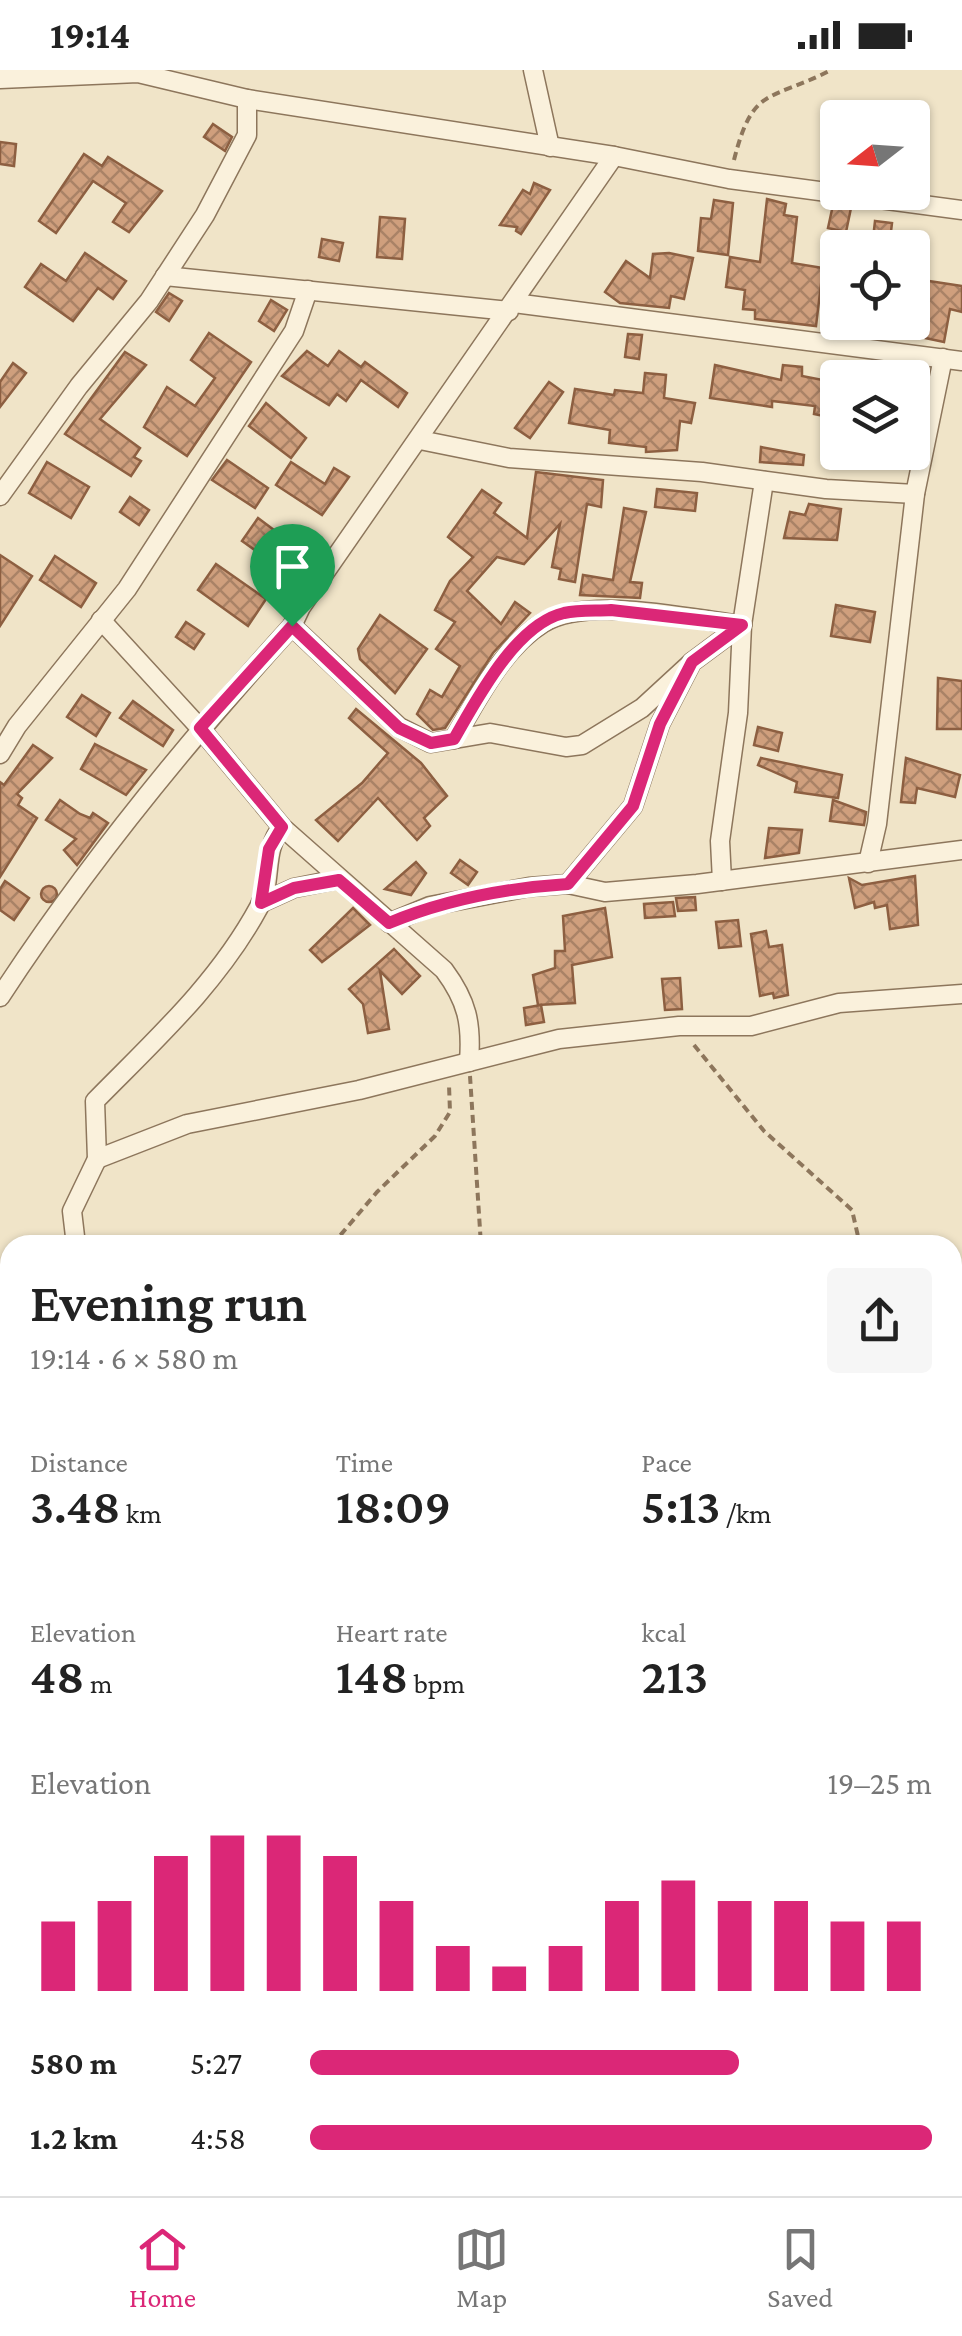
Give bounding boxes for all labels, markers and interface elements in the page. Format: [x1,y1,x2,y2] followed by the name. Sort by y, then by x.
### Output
[50,14,130,56] text: 19:14
[820,100,930,210] north arrow
[820,100,930,470] map controls
[820,230,930,340] button: locate
[820,360,930,470] button: layers
[250,524,335,627] pin
[265,539,320,594] icon: arrive
[827,1268,932,1373] button: share
[30,1272,307,1333] text: Evening run
[30,1340,238,1376] text: 19:14 · 6 × 580 m
[30,1447,128,1478] text: Distance
[336,1447,393,1478] text: Time
[641,1447,692,1478] text: Pace
[30,1478,121,1534] text: 3.48
[336,1478,451,1534] text: 18:09
[641,1478,720,1534] text: 5:13
[121,1498,162,1529] text: km
[720,1498,772,1529] text: /km
[30,1617,136,1648] text: Elevation
[336,1617,448,1648] text: Heart rate
[641,1617,686,1648] text: kcal
[30,1648,85,1704] text: 48
[336,1648,408,1704] text: 148
[641,1648,708,1704] text: 213
[85,1668,112,1699] text: m
[408,1668,465,1699] text: bpm
[30,1765,151,1801] text: Elevation
[827,1765,932,1801] text: 19–25 m
[30,2045,117,2081] text: 580 m
[190,2045,242,2081] text: 5:27
[30,2120,118,2156] text: 1.2 km
[190,2120,246,2156] text: 4:58
[129,2222,196,2313] tab: Home
[454,2222,509,2313] tab: Map
[767,2222,833,2313] tab: Saved

